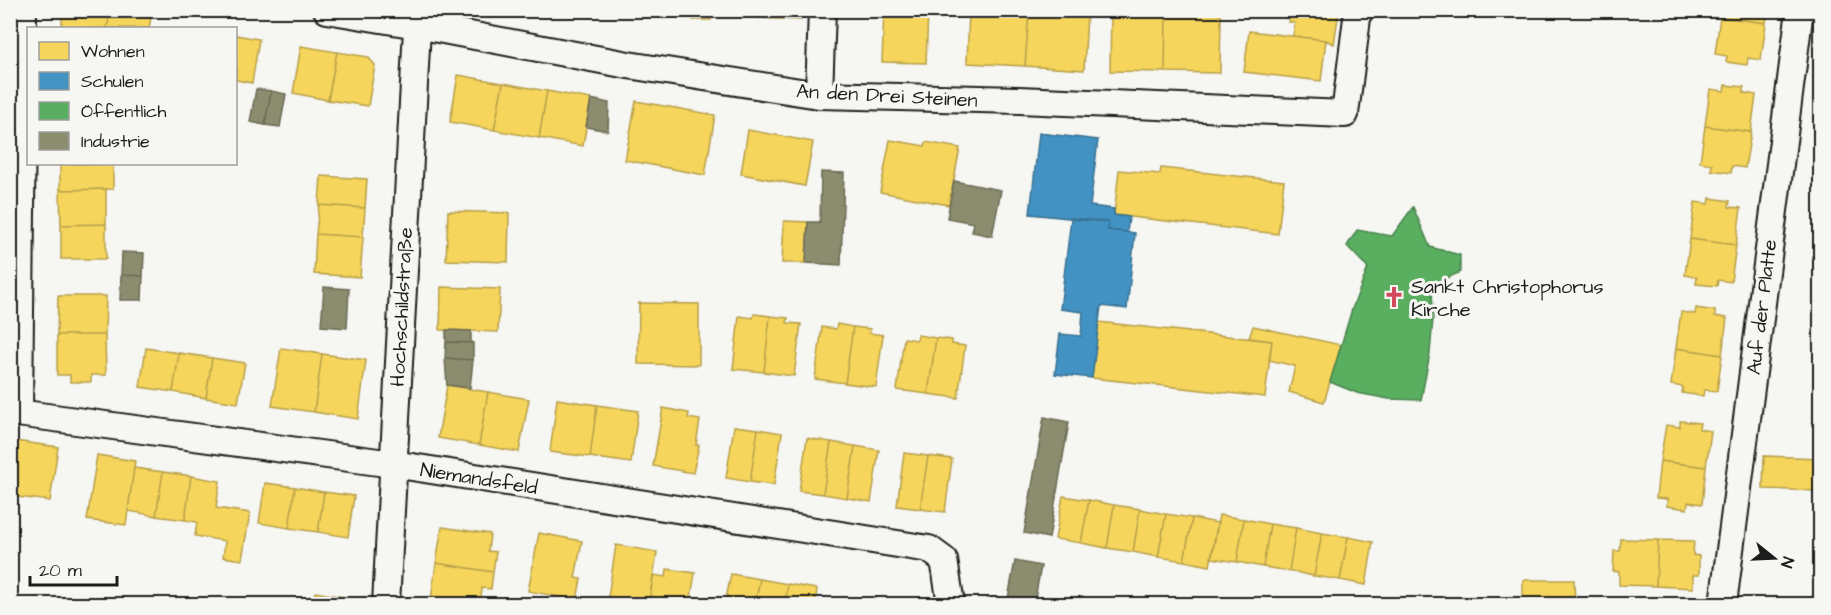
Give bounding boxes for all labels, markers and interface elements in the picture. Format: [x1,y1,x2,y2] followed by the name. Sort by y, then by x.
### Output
[27,27,237,165] legend
[81,39,145,64] text: Wohnen
[81,69,144,94] text: Schulen
[796,77,978,115] street label: An den Drei Steinen
[81,99,166,124] text: Öffentlich
[81,129,150,154] text: Industrie
[384,227,420,387] street label: Hochschildstraße
[1740,238,1784,376] street label: Auf der Platte
[1411,273,1603,324] place label: Sankt Christophorus Kirche
[1382,285,1406,309] church icon: Sankt Christophorus Kirche
[418,456,540,502] street label: Niemandsfeld
[1744,528,1804,588] north arrow
[30,549,117,587] scale bar
[1775,554,1799,570] text: N
[39,558,82,583] text: 20 m

